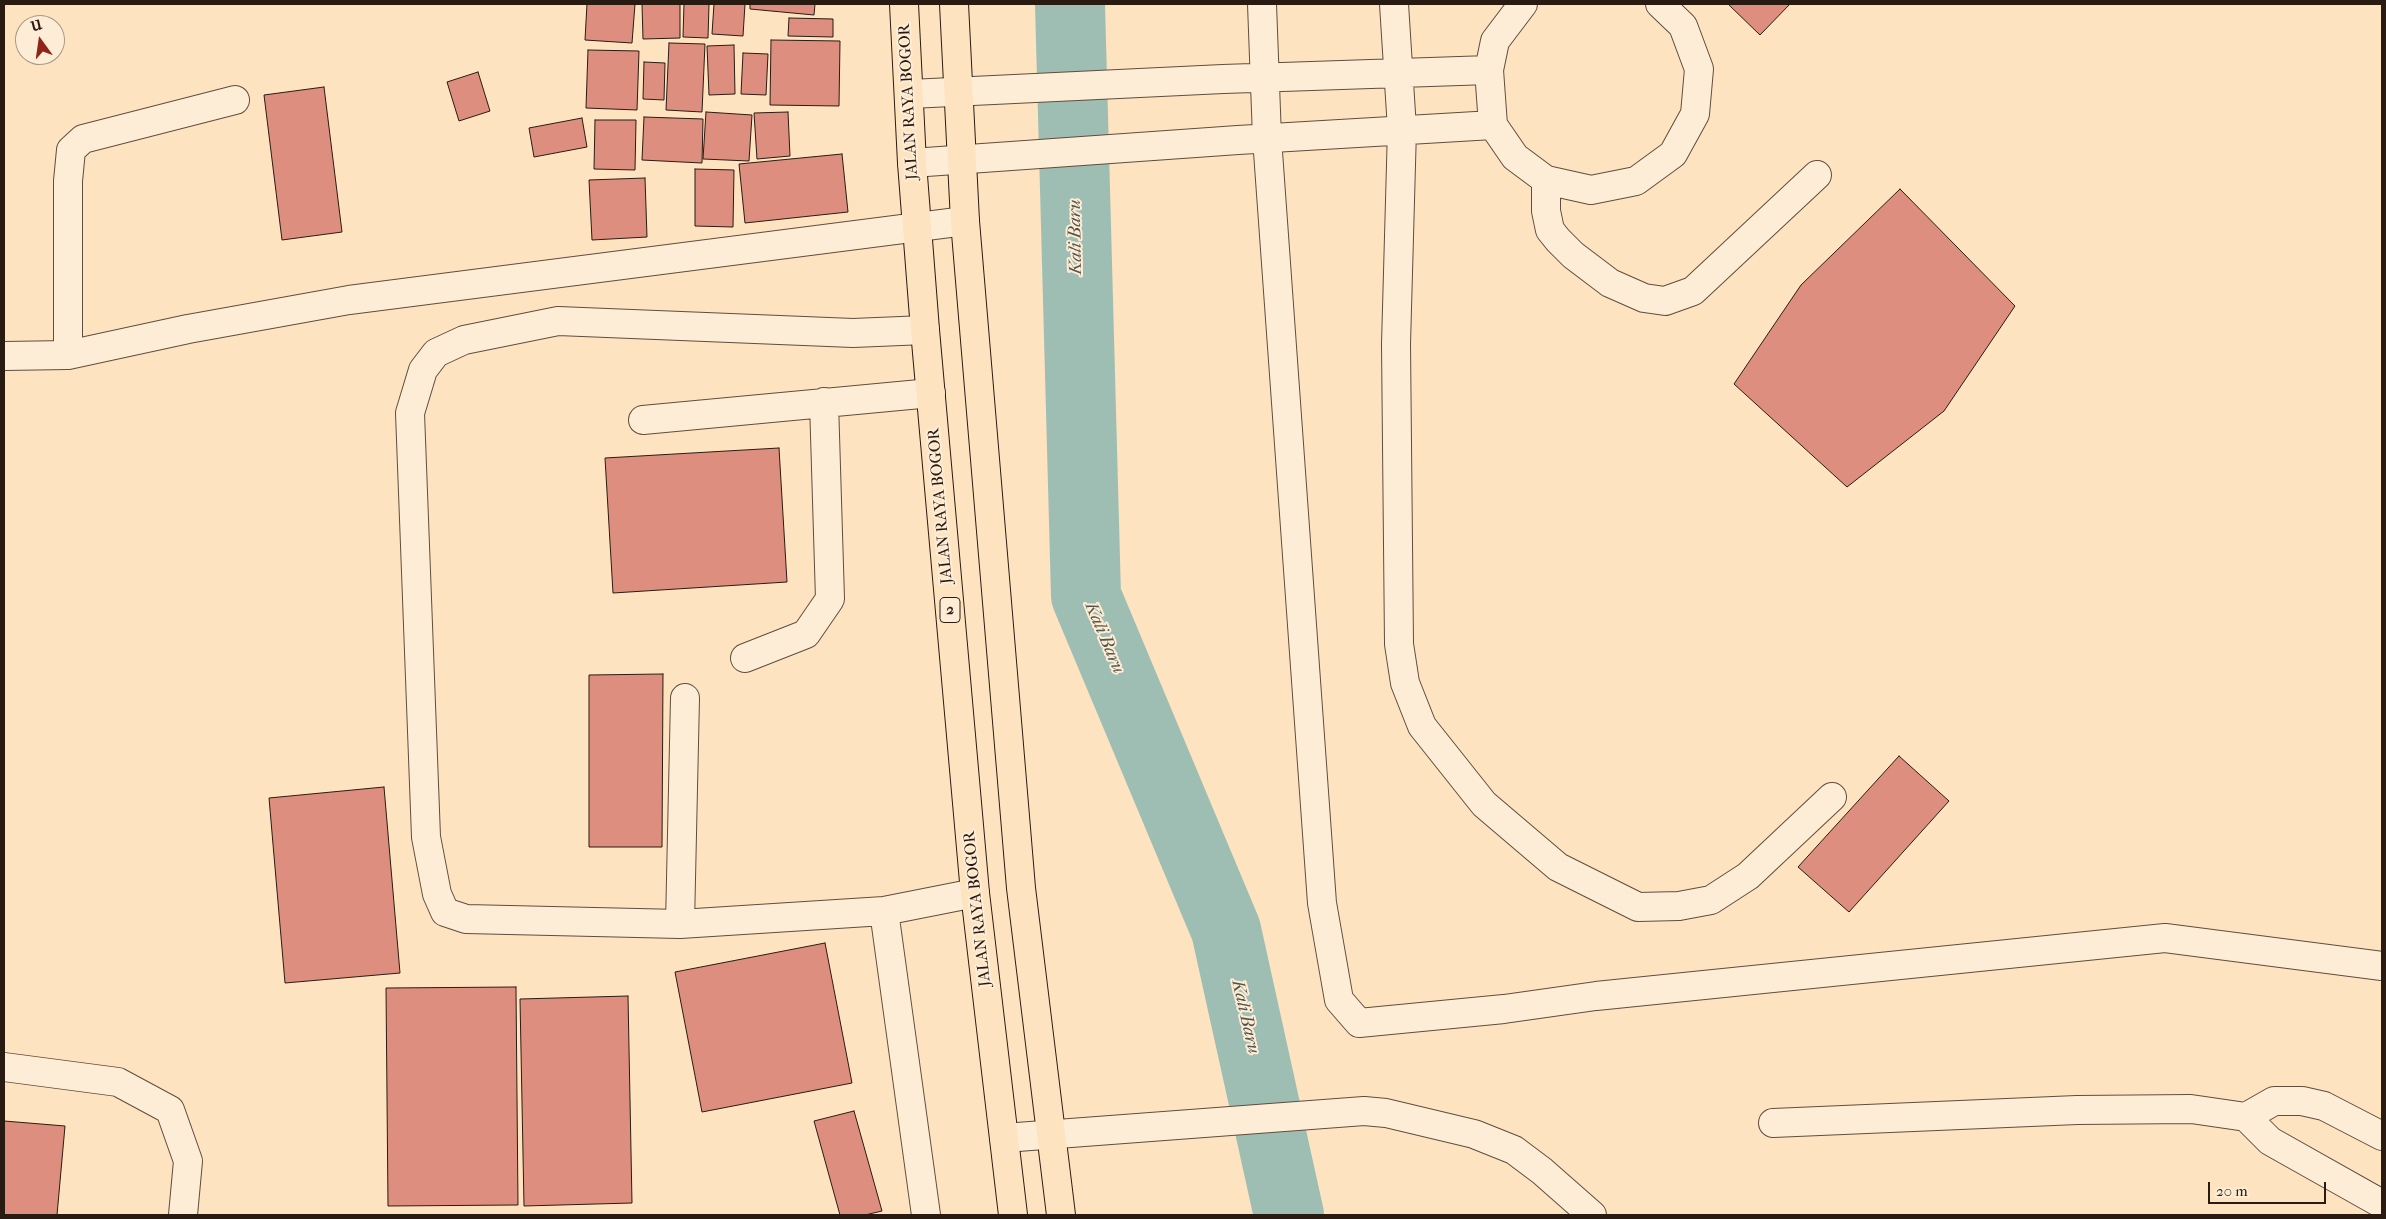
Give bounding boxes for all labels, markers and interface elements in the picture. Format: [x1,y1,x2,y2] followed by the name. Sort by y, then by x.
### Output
[15,15,65,65] north arrow
[29,16,44,35] text: U
[895,23,923,181] street label: JALAN RAYA BOGOR
[1065,199,1087,275] water label: Kali Baru
[925,427,957,585] street label: JALAN RAYA BOGOR
[940,598,960,622] road number: 2
[1079,599,1129,677] water label: Kali Baru
[960,830,996,988] street label: JALAN RAYA BOGOR
[1226,978,1264,1056] water label: Kali Baru
[2211,1172,2328,1204] scale bar
[2216,1182,2248,1200] text: 20 m

